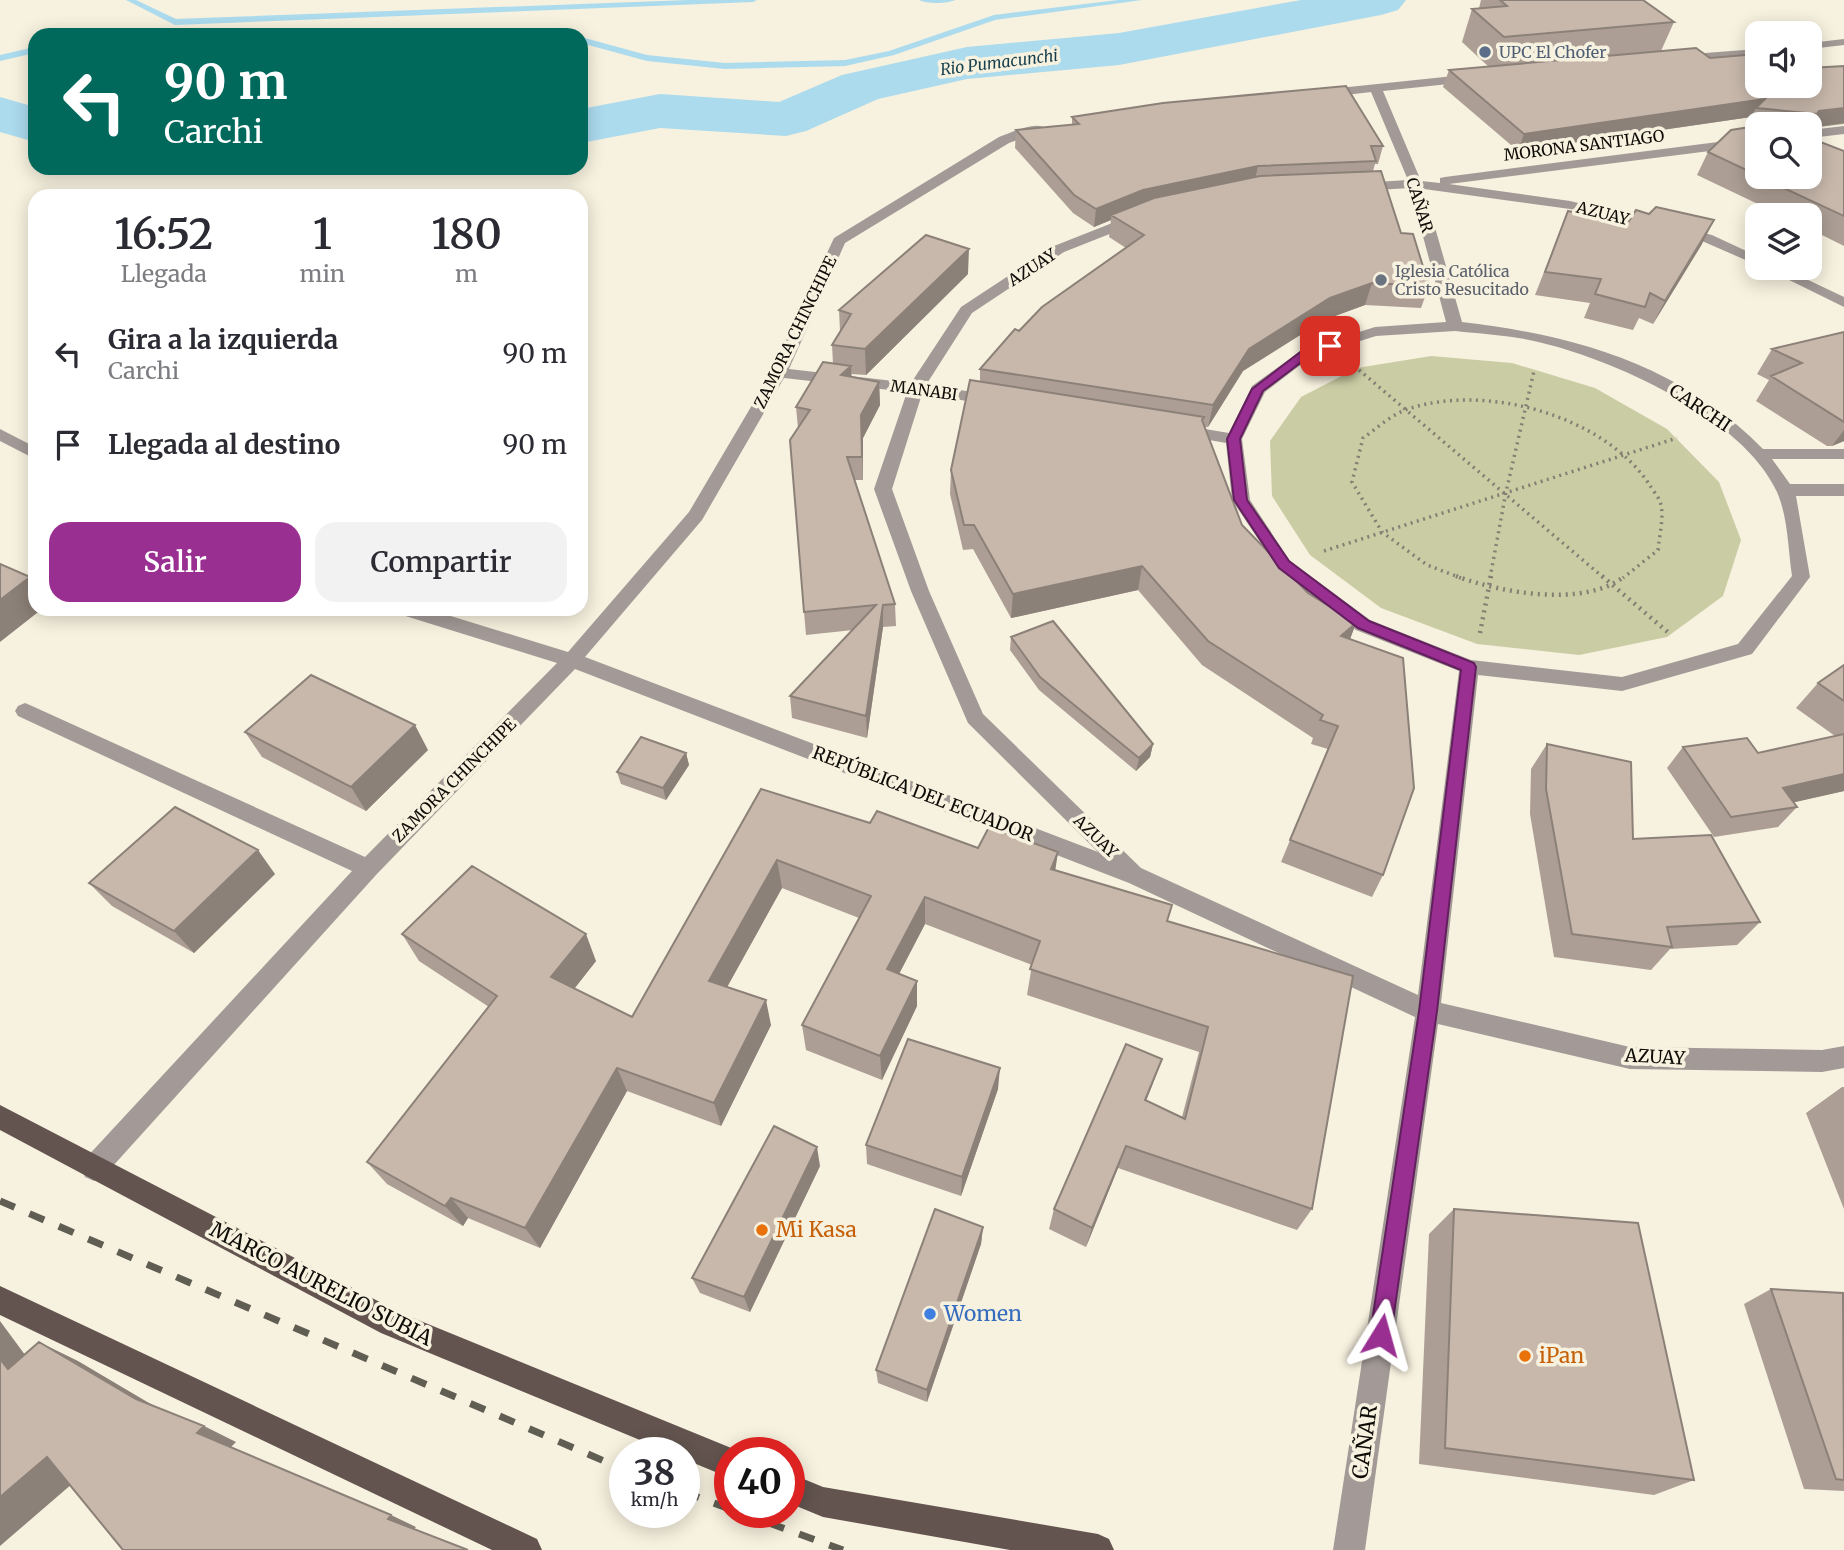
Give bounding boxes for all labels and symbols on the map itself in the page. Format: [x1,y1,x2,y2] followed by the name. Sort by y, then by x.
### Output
[1499,42,1606,62] place label: UPC El Chofer
[1477,44,1493,60] marker: UPC El Chofer
[939,45,1059,79] water label: Rio Pumacunchi
[1503,125,1666,165] street label: MORONA SANTIAGO
[1402,175,1438,236] street label: CAÑAR
[1574,197,1632,229] street label: AZUAY
[1003,244,1061,291] street label: AZUAY
[749,252,841,411] street label: ZAMORA CHINCHIPE
[1395,261,1529,299] place label: Iglesia Católica Cristo Resucitado
[1373,272,1389,288] marker: Iglesia Católica Cristo Resucitado
[1300,316,1360,376] pin
[889,375,959,405] street label: MANABI
[1665,379,1736,437] street label: CARCHI
[388,713,521,846] street label: ZAMORA CHINCHIPE
[810,741,1037,846] street label: REPÚBLICA DEL ECUADOR
[1069,809,1123,862] street label: AZUAY
[1623,1043,1686,1070] street label: AZUAY
[205,1216,437,1352] street label: MARCO AURELIO SUBIA
[776,1216,857,1243] place label: Mi Kasa
[754,1222,770,1238] marker: Mi Kasa
[1344,1298,1418,1372] position arrow
[943,1300,1022,1327] place label: Women
[922,1306,938,1322] marker: Women
[1539,1342,1584,1369] place label: iPan
[1517,1348,1533,1364] marker: iPan
[1346,1403,1383,1481] street label: CAÑAR
[714,1437,805,1528] speed limit sign: 40

